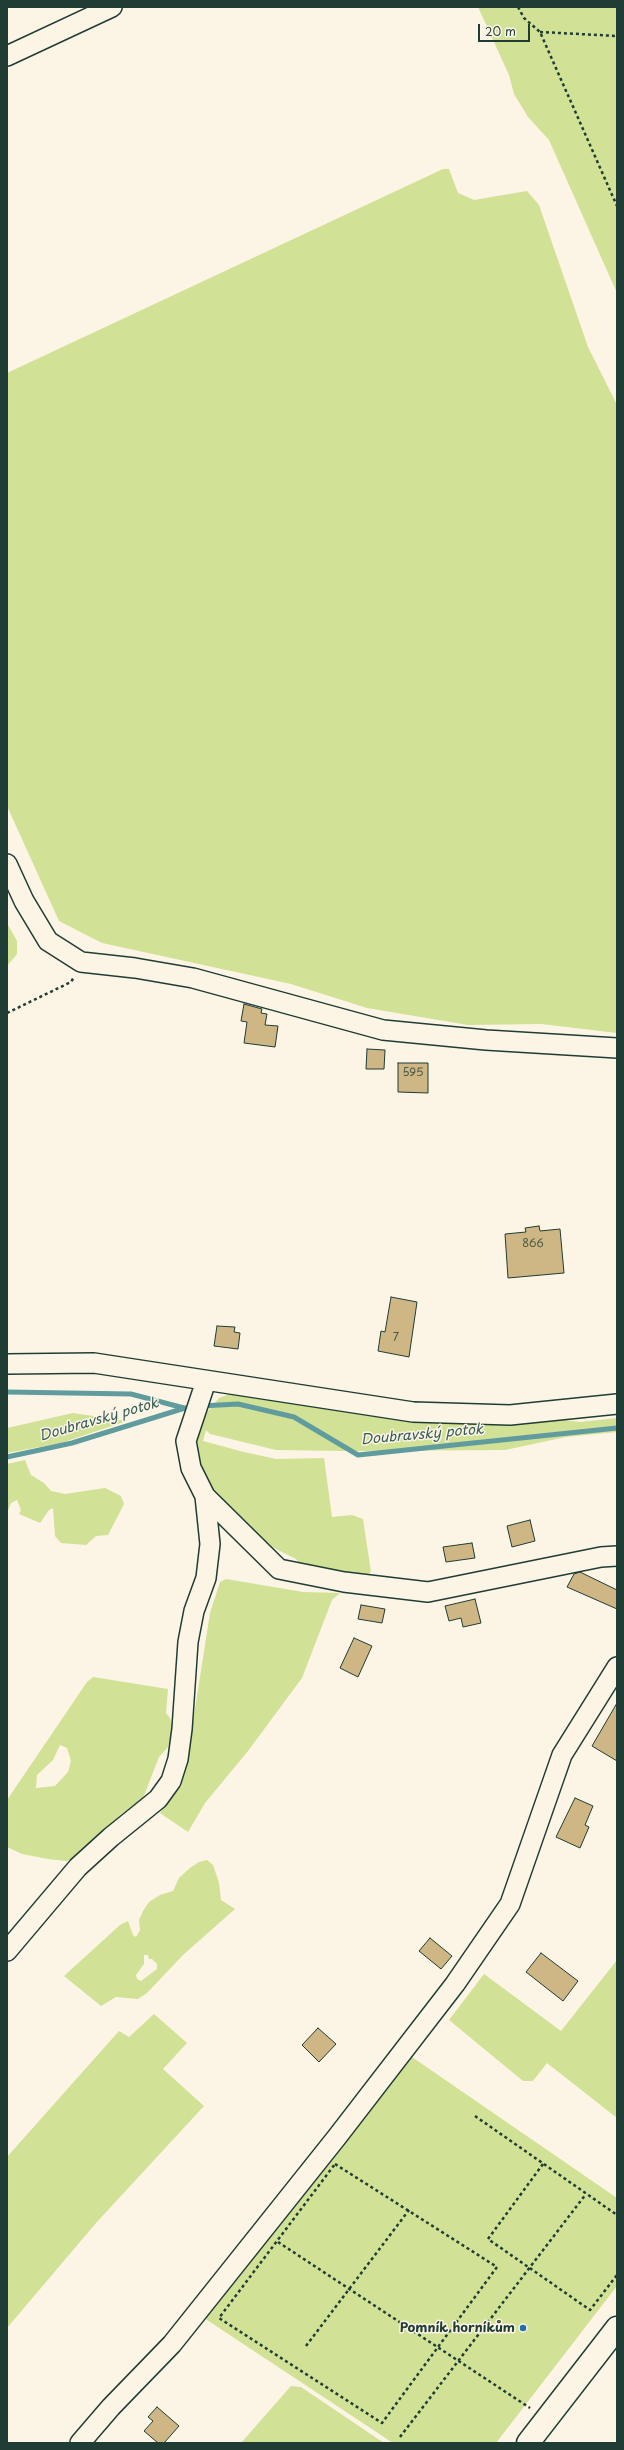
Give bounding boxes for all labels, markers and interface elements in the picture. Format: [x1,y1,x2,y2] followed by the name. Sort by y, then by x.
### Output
[480,16,532,42] scale bar
[485,22,516,40] text: 20 m
[403,1066,423,1080] house number: 595
[522,1237,544,1251] house number: 866
[393,1331,399,1345] house number: 7
[37,1395,161,1445] water label: Doubravský potok
[360,1421,484,1449] water label: Doubravský potok
[400,2320,515,2336] place label: Pomník horníkům
[518,2323,528,2333] marker: Pomník horníkům

